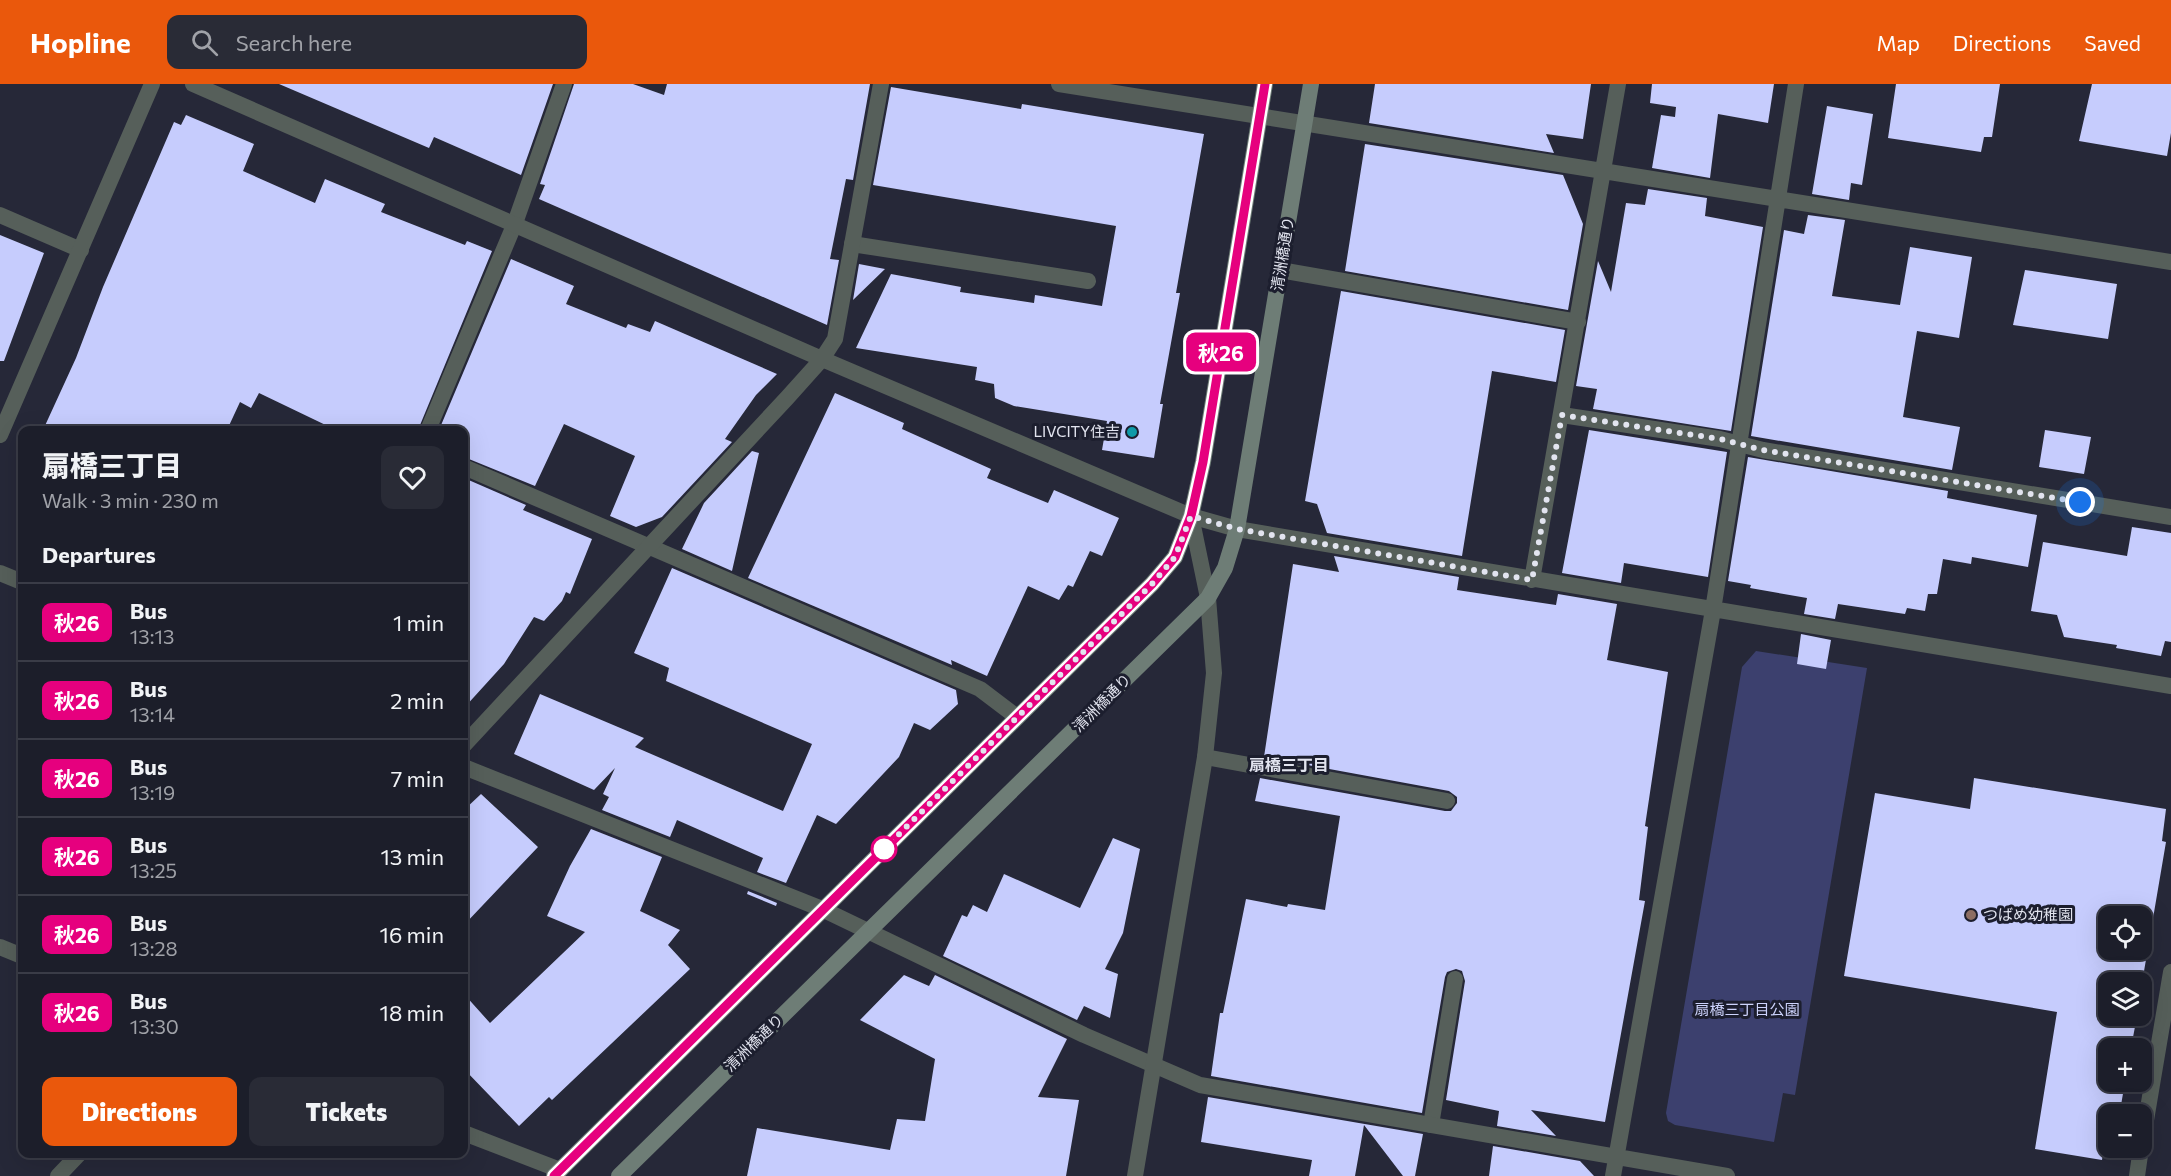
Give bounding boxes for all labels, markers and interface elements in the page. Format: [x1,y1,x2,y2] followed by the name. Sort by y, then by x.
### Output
[167,15,587,69] search box
[30,25,131,59] text: Hopline
[188,26,221,59] icon: search
[236,29,352,56] text: Search here
[1877,30,1920,55] text: Map
[1953,30,2051,55] text: Directions
[2084,30,2141,55] text: Saved
[1267,215,1297,292] street label: 清洲橋通り
[1186,332,1256,372] line badge: 秋26
[1198,340,1244,365] text: 秋26
[1033,422,1120,440] place label: LIVCITY住吉
[1125,425,1139,439] marker: LIVCITY住吉
[381,446,444,509] button: heart
[42,448,182,482] text: 扇橋三丁目
[2065,487,2095,517] your location
[42,488,219,512] text: Walk · 3 min · 230 m
[42,541,156,568] text: Departures
[130,597,167,624] text: Bus
[393,609,444,636] text: 1 min
[54,610,100,635] text: 秋26
[130,624,174,648] text: 13:13
[1068,669,1134,735] street label: 清洲橋通り
[130,675,167,702] text: Bus
[390,687,444,714] text: 2 min
[54,688,100,713] text: 秋26
[130,702,175,726] text: 13:14
[130,753,167,780] text: Bus
[1249,755,1329,774] district label: 扇橋三丁目
[391,765,444,792] text: 7 min
[54,766,100,791] text: 秋26
[130,780,175,804] text: 13:19
[130,831,167,858] text: Bus
[871,836,897,862] unlabelled marker
[380,843,444,870] text: 13 min
[54,844,100,869] text: 秋26
[130,858,177,882] text: 13:25
[1983,905,2073,923] place label: つばめ幼稚園
[2098,906,2152,1158] map controls
[2098,906,2152,960] button: locate
[1964,908,1978,922] marker: つばめ幼稚園
[130,909,167,936] text: Bus
[380,921,444,948] text: 16 min
[54,922,100,947] text: 秋26
[130,936,178,960] text: 13:28
[2098,972,2152,1026] button: layers
[130,987,167,1014] text: Bus
[380,999,444,1026] text: 18 min
[54,1000,100,1025] text: 秋26
[1694,1000,1800,1018] park label: 扇橋三丁目公園
[720,1010,787,1075] street label: 清洲橋通り
[130,1014,179,1038] text: 13:30
[2098,1038,2152,1092] button: +
[42,1077,237,1146] button: Directions
[249,1077,444,1146] button: Tickets
[2098,1104,2152,1158] button: −

